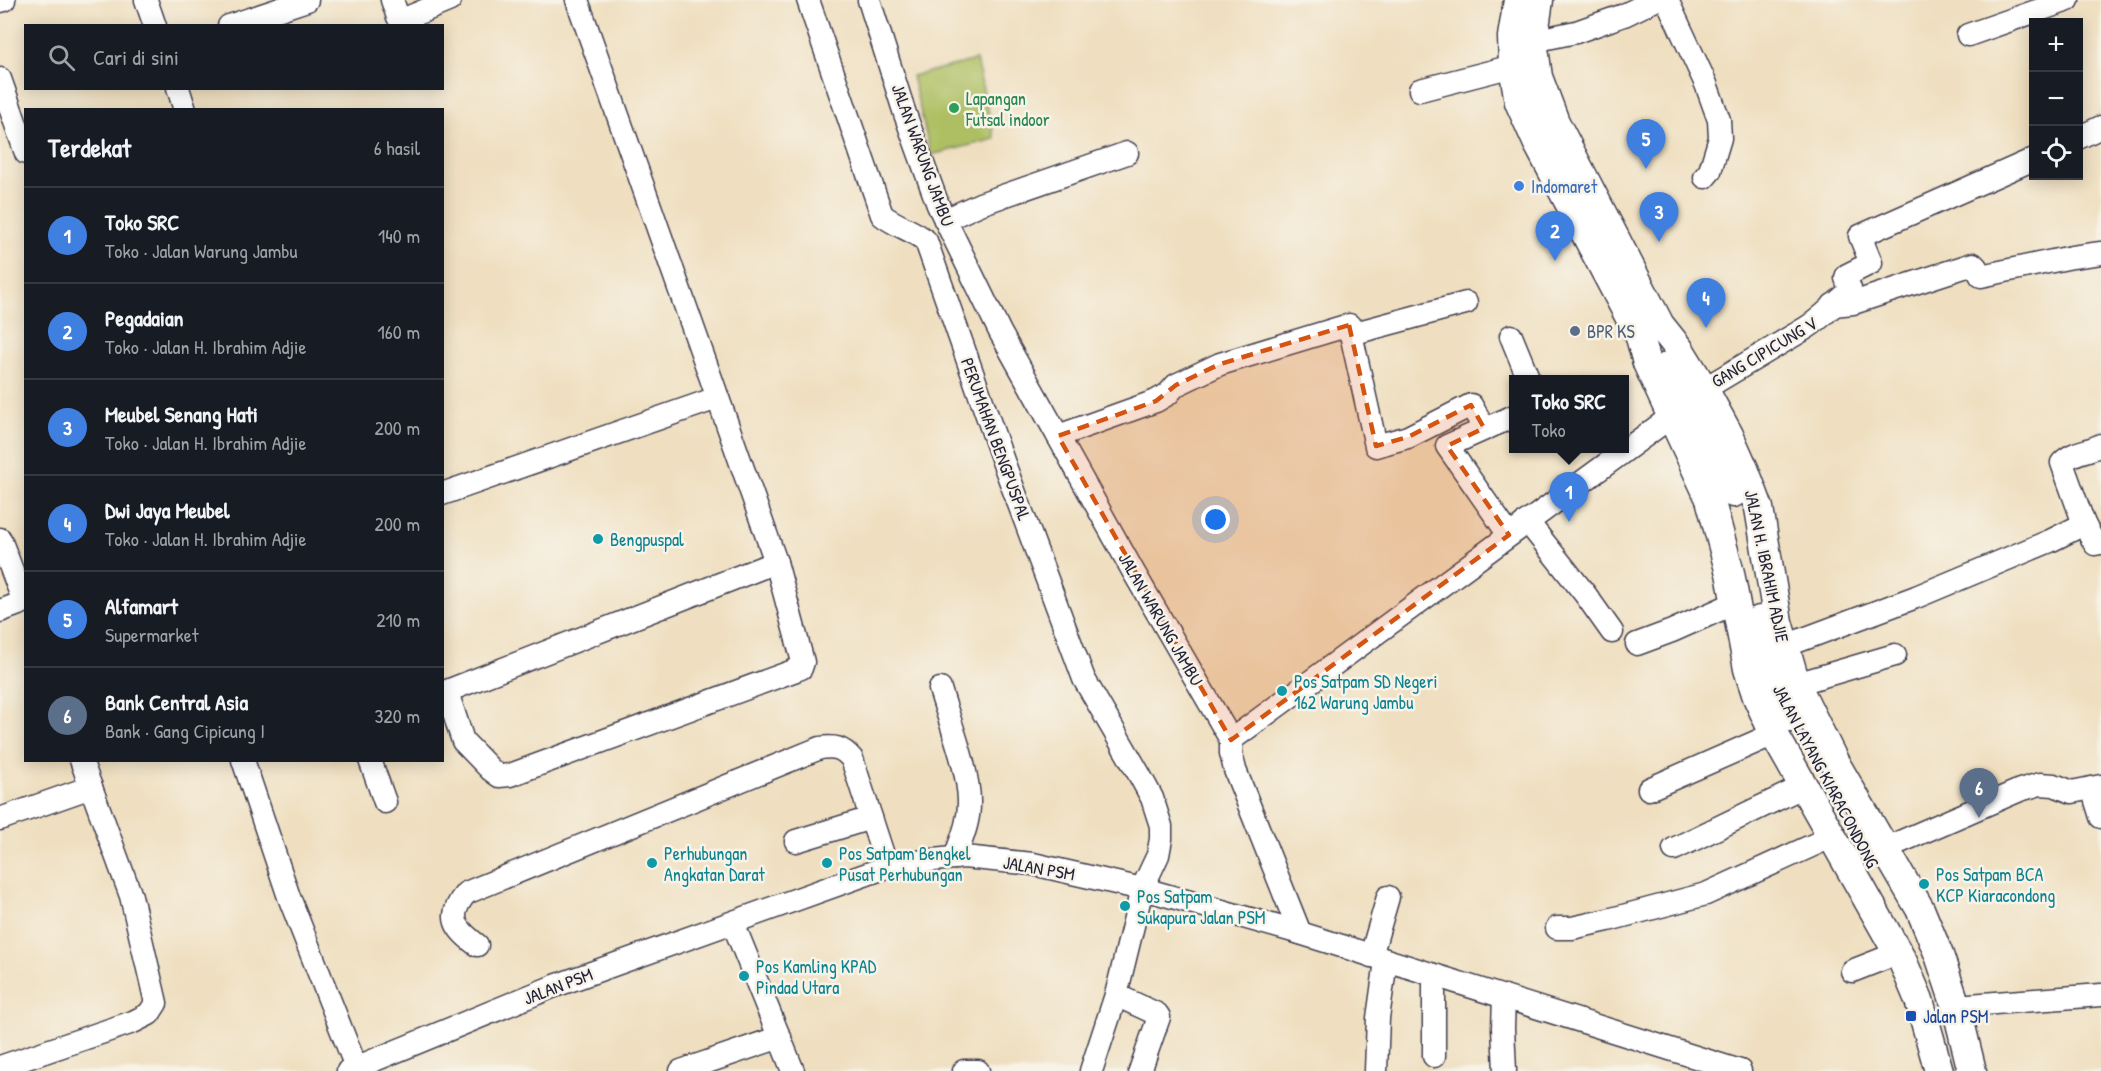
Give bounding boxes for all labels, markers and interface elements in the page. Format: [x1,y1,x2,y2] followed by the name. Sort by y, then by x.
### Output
[2029,18,2083,180] map controls
[2029,18,2083,72] button: +
[24,24,444,90] search box
[45,41,78,74] icon: search
[93,42,179,72] text: Cari di sini
[2029,72,2083,126] button: −
[886,80,960,230] street label: JALAN WARUNG JAMBU
[965,86,1050,132] place label: Lapangan Futsal indoor
[947,101,961,115] marker: Lapangan Futsal indoor
[1626,120,1666,169] pin: 5
[2029,126,2083,180] button: locate
[48,130,131,165] text: Terdekat
[374,134,420,161] text: 6 hasil
[1531,174,1598,199] place label: Indomaret
[1512,179,1526,193] marker: Indomaret
[1640,192,1678,242] pin: 3
[105,207,179,237] text: Toko SRC
[1536,212,1574,261] pin: 2
[64,222,71,249] text: 1
[378,222,420,249] text: 140 m
[105,237,298,264] text: Toko · Jalan Warung Jambu
[1686,278,1726,328] pin: 4
[105,303,183,333] text: Pegadaian
[1707,310,1822,393] street label: GANG CIPICUNG V
[63,318,72,345] text: 2
[378,318,420,345] text: 160 m
[1587,319,1635,344] place label: BPR KS
[1568,324,1582,338] marker: BPR KS
[105,333,307,360] text: Toko · Jalan H. Ibrahim Adjie
[955,354,1037,524] street label: PERUMAHAN BENGPUSPAL
[1509,375,1629,453] popup
[1532,386,1606,416] text: Toko SRC
[105,399,258,429] text: Meubel Senang Hati
[63,414,72,441] text: 3
[375,414,420,441] text: 200 m
[1532,416,1566,443] text: Toko
[105,429,307,456] text: Toko · Jalan H. Ibrahim Adjie
[1550,472,1588,522] pin: 1
[1739,488,1795,644] street label: JALAN H. IBRAHIM ADJIE
[105,495,230,525] text: Dwi Jaya Meubel
[1201,505,1230,534] your location
[64,510,71,537] text: 4
[375,510,420,537] text: 200 m
[105,525,307,552] text: Toko · Jalan H. Ibrahim Adjie
[610,527,684,552] place label: Bengpuspal
[591,532,605,546] marker: Bengpuspal
[1113,548,1209,690] street label: JALAN WARUNG JAMBU
[105,591,178,621] text: Alfamart
[63,606,72,633] text: 5
[376,606,420,633] text: 210 m
[105,621,199,648] text: Supermarket
[1294,669,1437,715] place label: Pos Satpam SD Negeri 162 Warung Jambu
[1767,680,1885,873] street label: JALAN LAYANG KIARACONDONG
[1275,684,1289,698] marker: Pos Satpam SD Negeri 162 Warung Jambu
[105,687,248,717] text: Bank Central Asia
[64,702,71,729] text: 6
[375,702,420,729] text: 320 m
[105,717,265,744] text: Bank · Gang Cipicung I
[1960,768,1998,818] pin: 6
[664,841,766,887] place label: Perhubungan Angkatan Darat
[839,841,971,887] place label: Pos Satpam Bengkel Pusat Perhubungan
[1001,849,1077,887] street label: JALAN PSM
[645,856,659,870] marker: Perhubungan Angkatan Darat
[820,856,834,870] marker: Pos Satpam Bengkel Pusat Perhubungan
[1936,862,2055,908] place label: Pos Satpam BCA KCP Kiaracondong
[1917,877,1931,891] marker: Pos Satpam BCA KCP Kiaracondong
[1137,884,1265,930] place label: Pos Satpam Sukapura Jalan PSM
[1118,899,1132,913] marker: Pos Satpam Sukapura Jalan PSM
[756,954,877,1000] place label: Pos Kamling KPAD Pindad Utara
[520,961,596,1011] street label: JALAN PSM
[737,969,751,983] marker: Pos Kamling KPAD Pindad Utara
[1923,1004,1988,1029] place label: Jalan PSM
[1904,1009,1918,1023] marker: Jalan PSM

